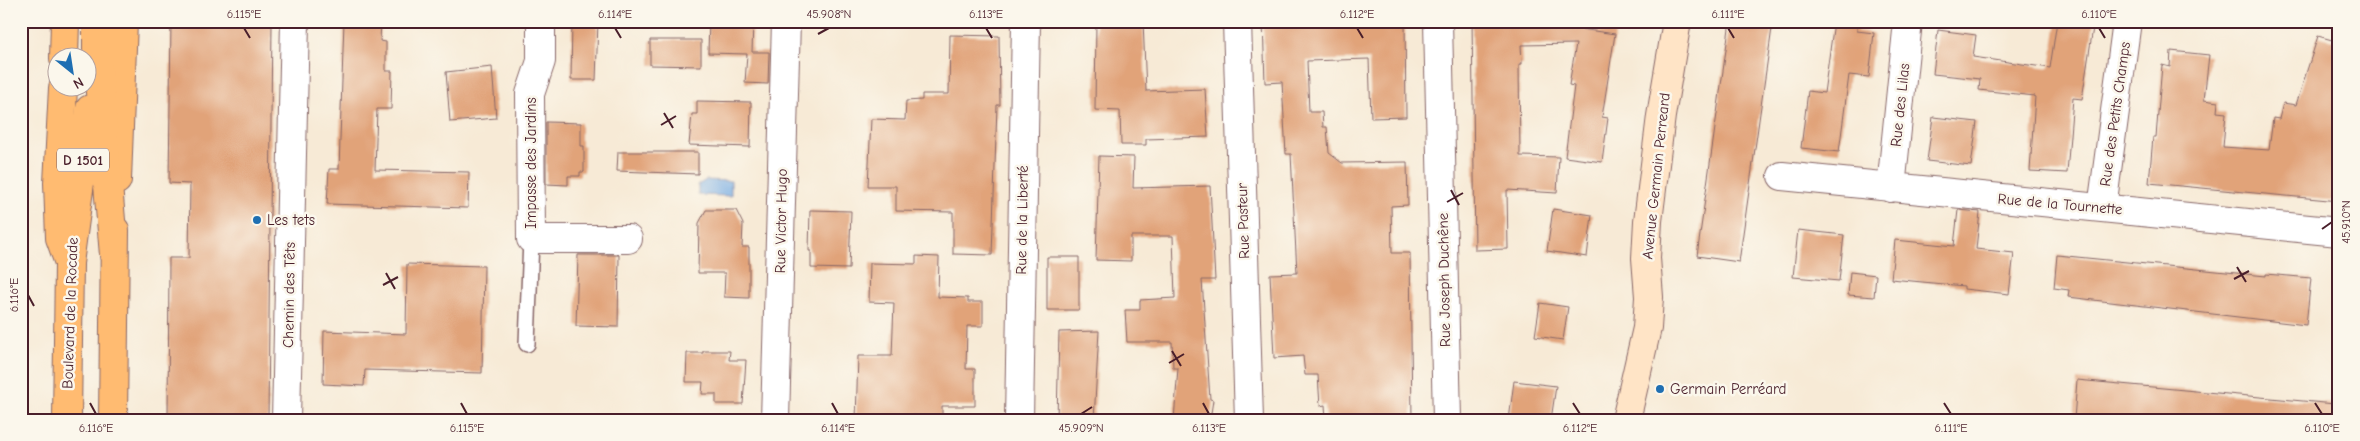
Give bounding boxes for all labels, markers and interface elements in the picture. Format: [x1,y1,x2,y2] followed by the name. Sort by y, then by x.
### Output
[227,7,261,21] text: 6.115°E
[598,7,632,21] text: 6.114°E
[807,7,851,21] text: 45.908°N
[969,7,1003,21] text: 6.113°E
[1340,7,1374,21] text: 6.112°E
[1712,7,1744,21] text: 6.111°E
[2081,7,2117,21] text: 6.110°E
[2096,41,2134,187] street label: Rue des Petits Champs
[48,48,98,98] north arrow
[1887,62,1913,148] street label: Rue des Lilas
[70,73,86,92] text: N
[1638,92,1674,260] street label: Avenue Germain Perreard
[522,97,540,229] street label: Impasse des Jardins
[57,148,109,172] road number: D 1501
[1012,165,1032,275] street label: Rue de la Liberté
[771,168,791,274] street label: Rue Victor Hugo
[1233,183,1253,259] street label: Rue Pasteur
[1997,190,2124,218] street label: Rue de la Tournette
[2339,200,2353,244] text: 45.910°N
[267,211,315,229] place label: Les tets
[1434,212,1454,347] street label: Rue Joseph Duchêne
[251,214,263,226] marker: Les tets
[58,236,82,389] street label: Boulevard de la Rocade
[279,242,299,348] street label: Chemin des Têts
[7,278,21,312] text: 6.116°E
[1670,380,1787,398] place label: Germain Perréard
[1654,383,1666,395] marker: Germain Perréard
[79,421,113,435] text: 6.116°E
[450,421,484,435] text: 6.115°E
[821,421,855,435] text: 6.114°E
[1058,421,1104,435] text: 45.909°N
[1192,421,1226,435] text: 6.113°E
[1563,421,1597,435] text: 6.112°E
[1935,421,1967,435] text: 6.111°E
[2304,421,2340,435] text: 6.110°E

